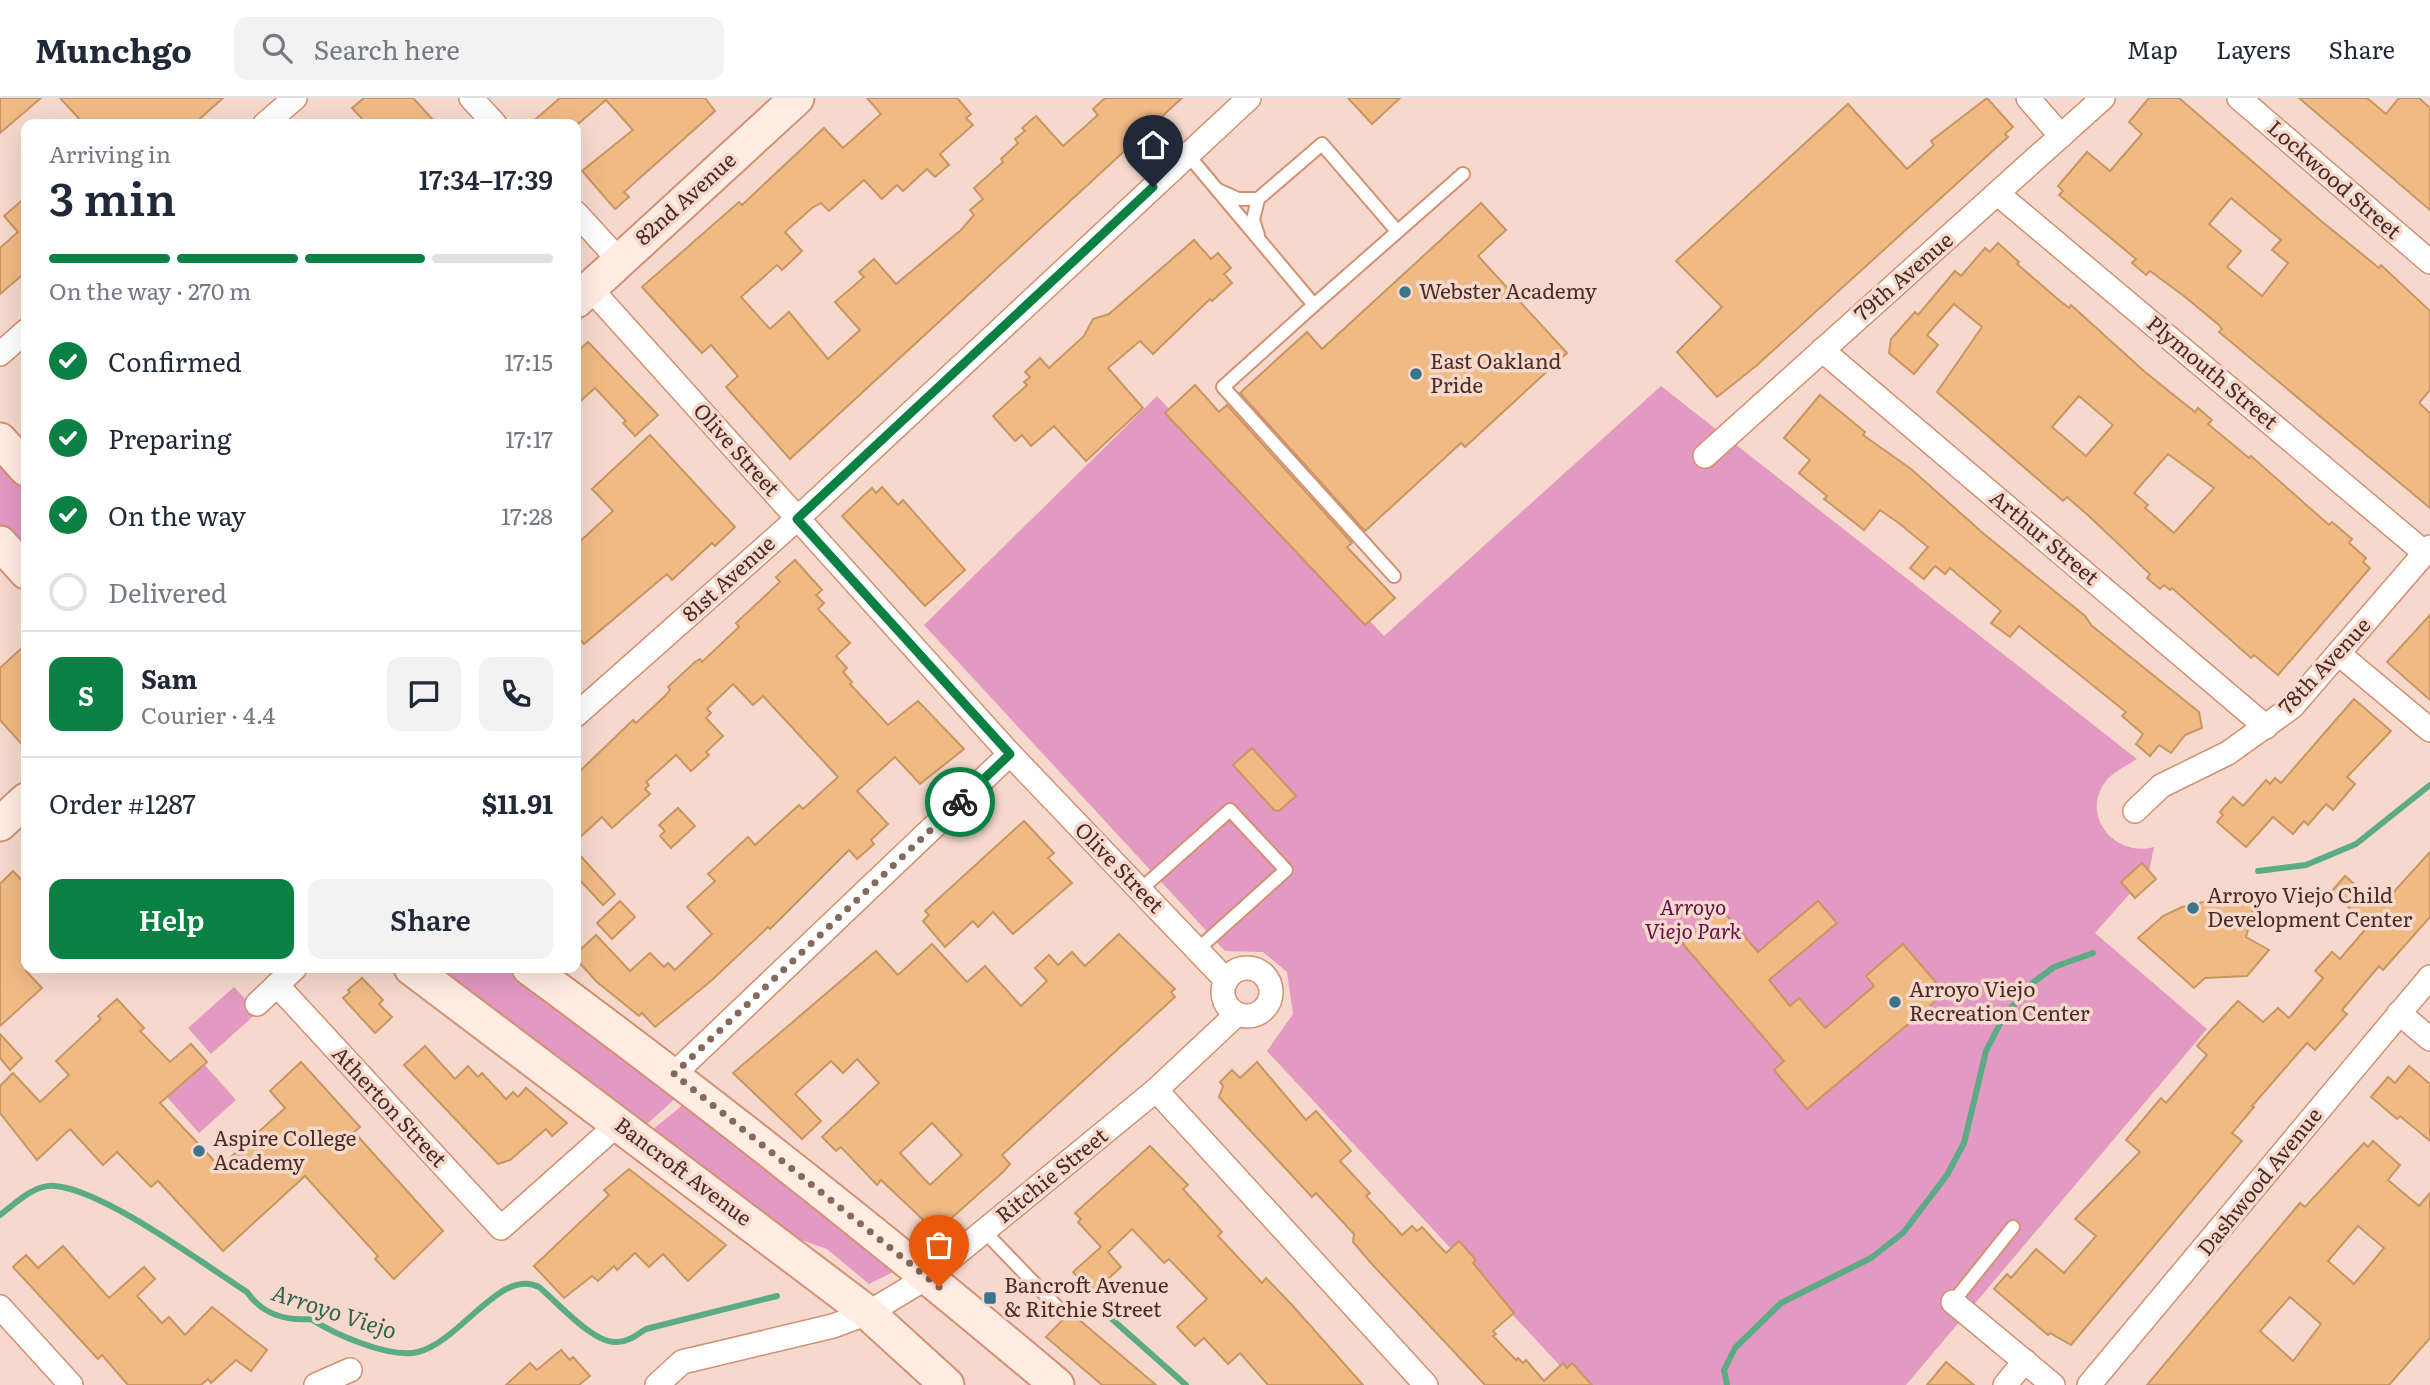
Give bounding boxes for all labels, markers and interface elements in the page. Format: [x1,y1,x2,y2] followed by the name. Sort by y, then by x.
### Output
[234,17,724,80] search box
[35,24,192,73] text: Munchgo
[258,29,296,67] icon: search
[314,29,460,68] text: Search here
[2127,31,2178,66] text: Map
[2216,31,2290,66] text: Layers
[2328,31,2395,66] text: Share
[2262,111,2410,245] street label: Lockwood Street
[1123,115,1183,187] pin
[1134,126,1172,164] icon: home
[49,136,171,170] text: Arriving in
[627,143,742,251] street label: 82nd Avenue
[419,159,553,198] text: 17:34–17:39
[49,162,176,230] text: 3 min
[1846,223,1959,327] street label: 79th Avenue
[49,273,251,307] text: On the way · 270 m
[1419,274,1598,305] place label: Webster Academy
[1397,284,1413,300] marker: Webster Academy
[2141,307,2286,436] street label: Plymouth Street
[108,341,242,380] text: Confirmed
[49,342,87,380] icon: check
[504,344,553,378] text: 17:15
[1430,344,1561,399] place label: East Oakland Pride
[1408,366,1424,382] marker: East Oakland Pride
[687,395,789,502] street label: Olive Street
[108,418,231,457] text: Preparing
[49,419,87,457] icon: check
[505,421,553,455] text: 17:17
[1984,481,2107,591] street label: Arthur Street
[108,495,246,534] text: On the way
[49,496,87,534] icon: check
[501,498,553,532] text: 17:28
[674,527,781,627] street label: 81st Avenue
[108,572,227,611] text: Delivered
[2270,609,2376,720] street label: 78th Avenue
[387,657,461,731] button: chat
[479,657,553,731] button: phone
[141,658,197,697] text: Sam
[78,675,94,714] text: S
[141,697,275,731] text: Courier · 4.4
[925,767,995,837] courier
[49,783,196,822] text: Order #1287
[482,783,553,822] text: $11.91
[941,783,979,821] icon: bike
[1069,814,1173,919] street label: Olive Street
[2207,878,2412,933] place label: Arroyo Viejo Child Development Center
[49,879,294,959] button: Help
[308,879,553,959] button: Share
[1645,890,1742,945] park label: Arroyo Viejo Park
[2185,900,2201,916] marker: Arroyo Viejo Child Development Center
[1909,972,2090,1027] place label: Arroyo Viejo Recreation Center
[1887,994,1903,1010] marker: Arroyo Viejo Recreation Center
[326,1038,456,1173] street label: Atherton Street
[2188,1100,2328,1261] street label: Dashwood Avenue
[609,1108,760,1232] street label: Bancroft Avenue
[988,1119,1114,1229] street label: Ritchie Street
[213,1121,356,1176] place label: Aspire College Academy
[191,1143,207,1159] marker: Aspire College Academy
[909,1215,969,1287] pin
[920,1226,958,1264] icon: bag
[1004,1268,1169,1323] place label: Bancroft Avenue & Ritchie Street
[268,1274,402,1346] water label: Arroyo Viejo
[982,1290,998,1306] marker: Bancroft Avenue & Ritchie Street

